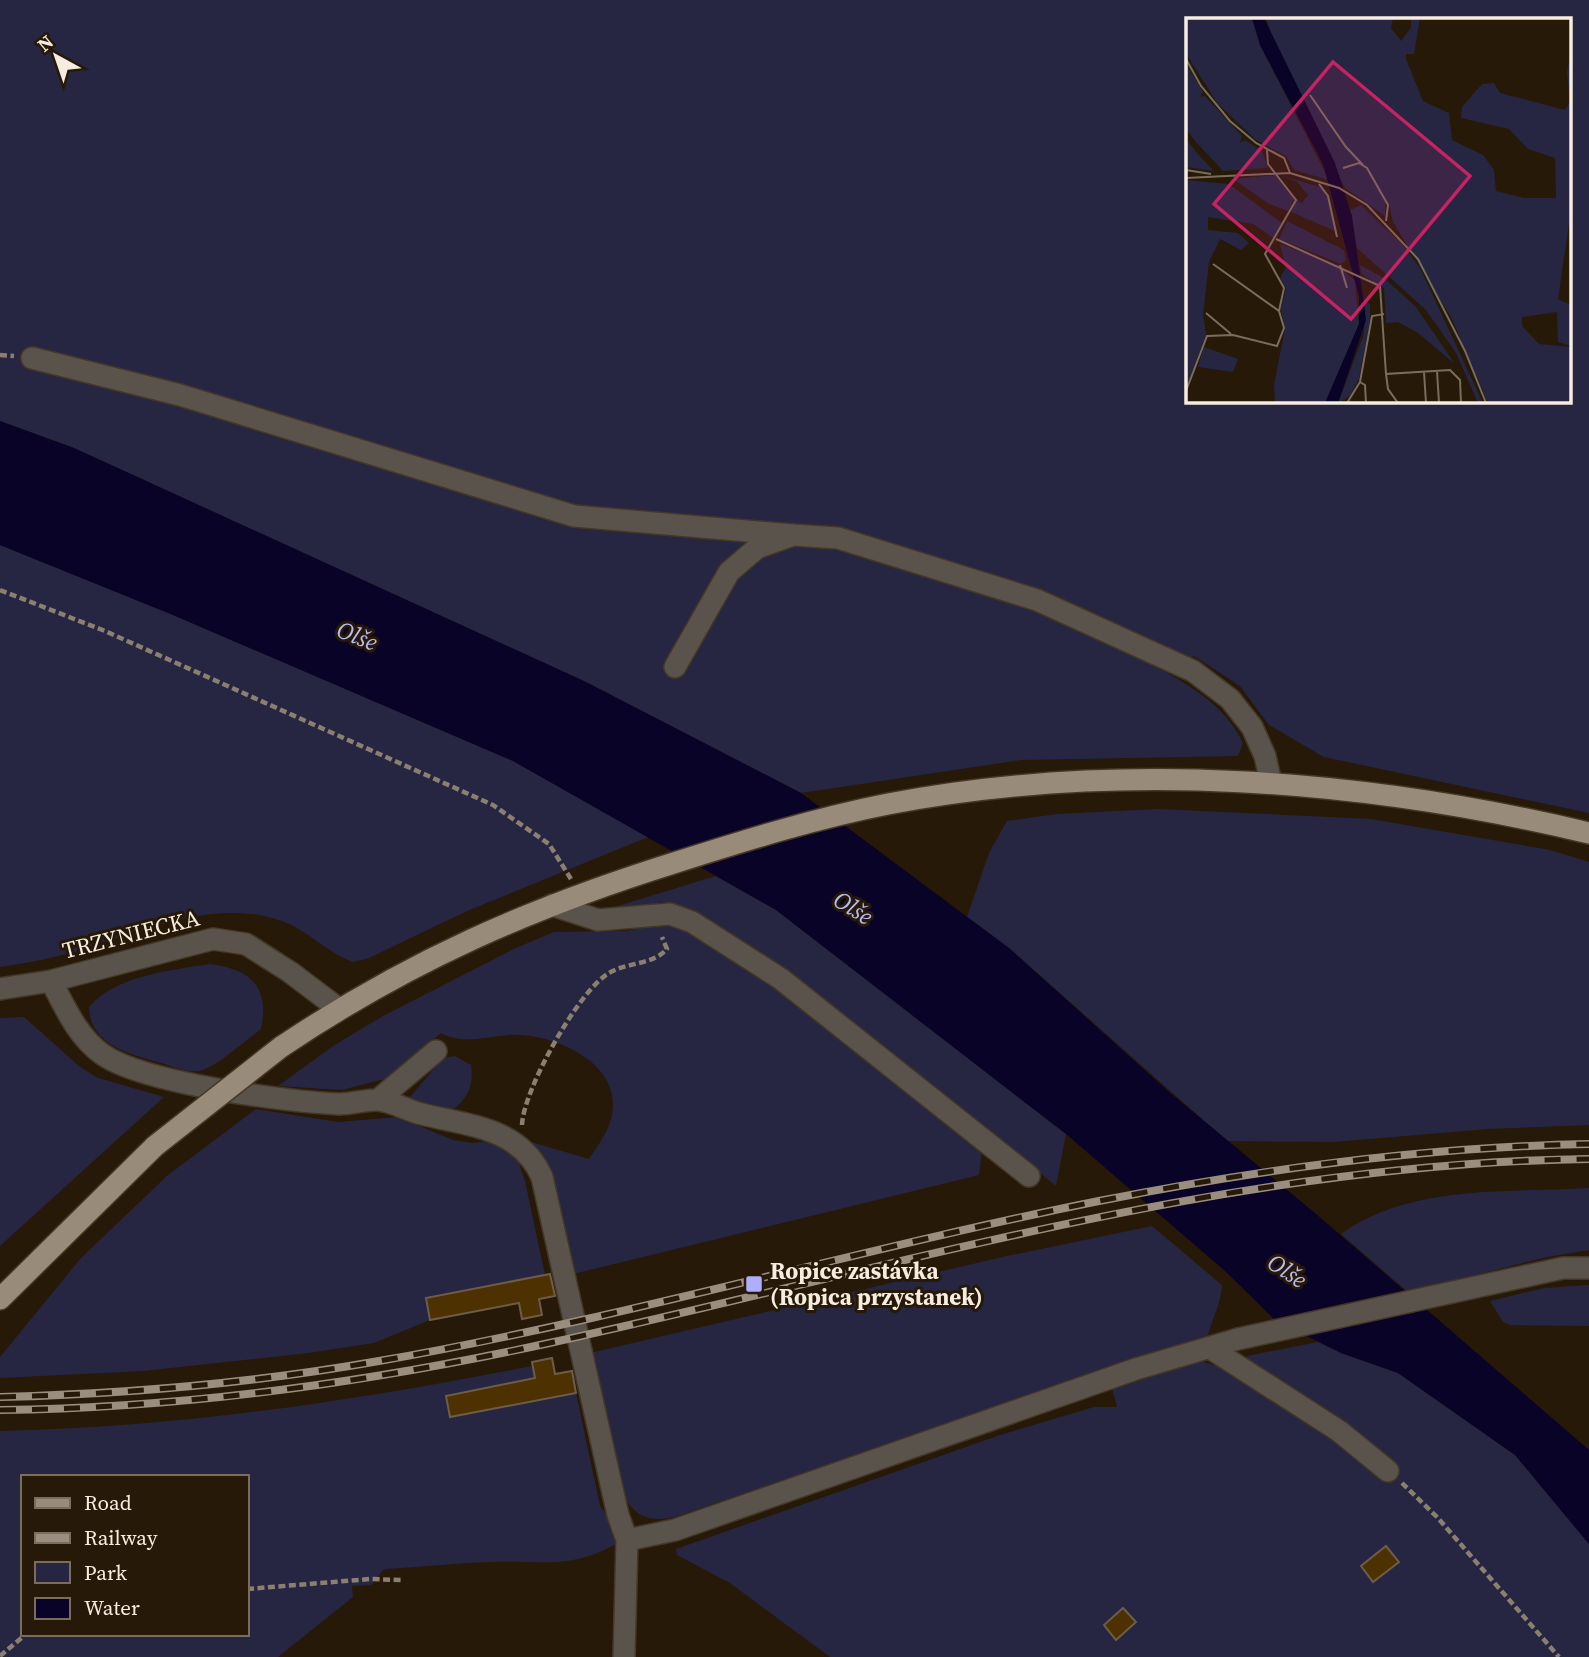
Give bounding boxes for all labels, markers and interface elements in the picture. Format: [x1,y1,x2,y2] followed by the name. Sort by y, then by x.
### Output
[1186,18,1572,402] inset map
[21,21,91,91] north arrow
[31,28,59,57] text: N
[332,613,383,659] water label: Olše
[827,883,880,933] water label: Olše
[59,901,204,967] street label: TRZYNIECKA
[1261,1245,1314,1296] water label: Olše
[770,1255,983,1313] place label: Ropice zastávka (Ropica przystanek)
[744,1274,764,1294] marker: Ropice zastávka (Ropica przystanek)
[21,1475,248,1636] legend
[84,1488,132,1517] text: Road
[84,1523,158,1552] text: Railway
[84,1558,128,1587] text: Park
[84,1593,140,1622] text: Water

